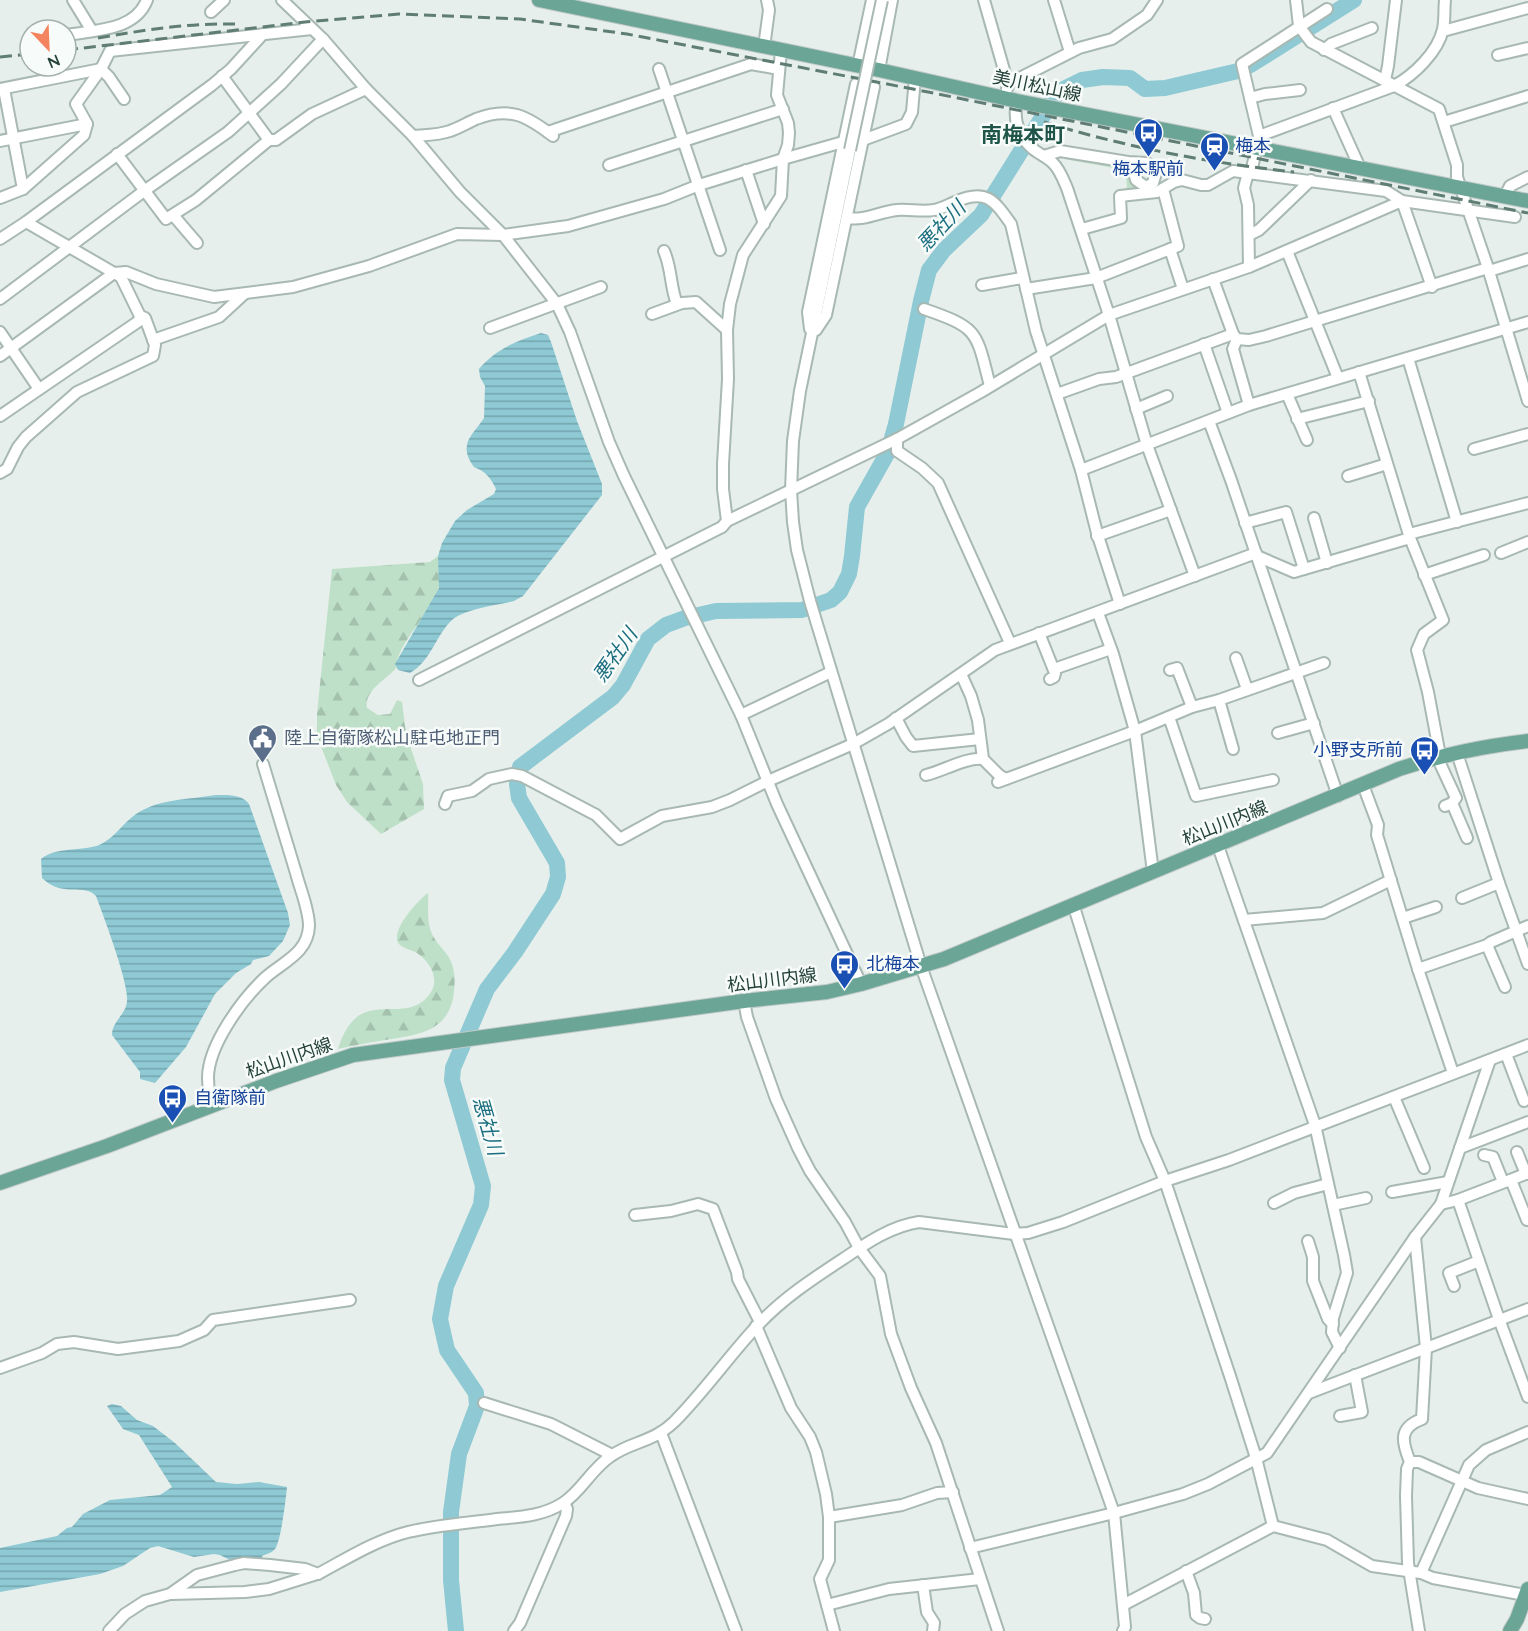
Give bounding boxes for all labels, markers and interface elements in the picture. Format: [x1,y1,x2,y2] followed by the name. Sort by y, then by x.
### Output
[18,18,78,78] north arrow
[45,50,63,73] text: N
[991,65,1084,106] street label: 美川松山線
[1132,116,1164,158] bus stop icon: 梅本駅前
[981,121,1065,147] district label: 南梅本町
[1198,130,1230,172] station icon: 梅本
[1235,134,1271,157] place label: 梅本
[1112,157,1184,180] place label: 梅本駅前
[911,194,972,256] water label: 悪社川
[587,621,643,686] water label: 悪社川
[247,722,279,764] public building icon: 陸上自衛隊松山駐屯地正門
[284,726,500,749] place label: 陸上自衛隊松山駐屯地正門
[1408,734,1440,776] bus stop icon: 小野支所前
[1313,738,1403,761] place label: 小野支所前
[1179,795,1271,850] street label: 松山川内線
[829,948,861,990] bus stop icon: 北梅本
[866,952,920,975] place label: 北梅本
[726,963,818,996] street label: 松山川内線
[243,1032,335,1083] street label: 松山川内線
[157,1082,189,1124] bus stop icon: 自衛隊前
[194,1086,266,1109] place label: 自衛隊前
[468,1094,509,1160] water label: 悪社川

